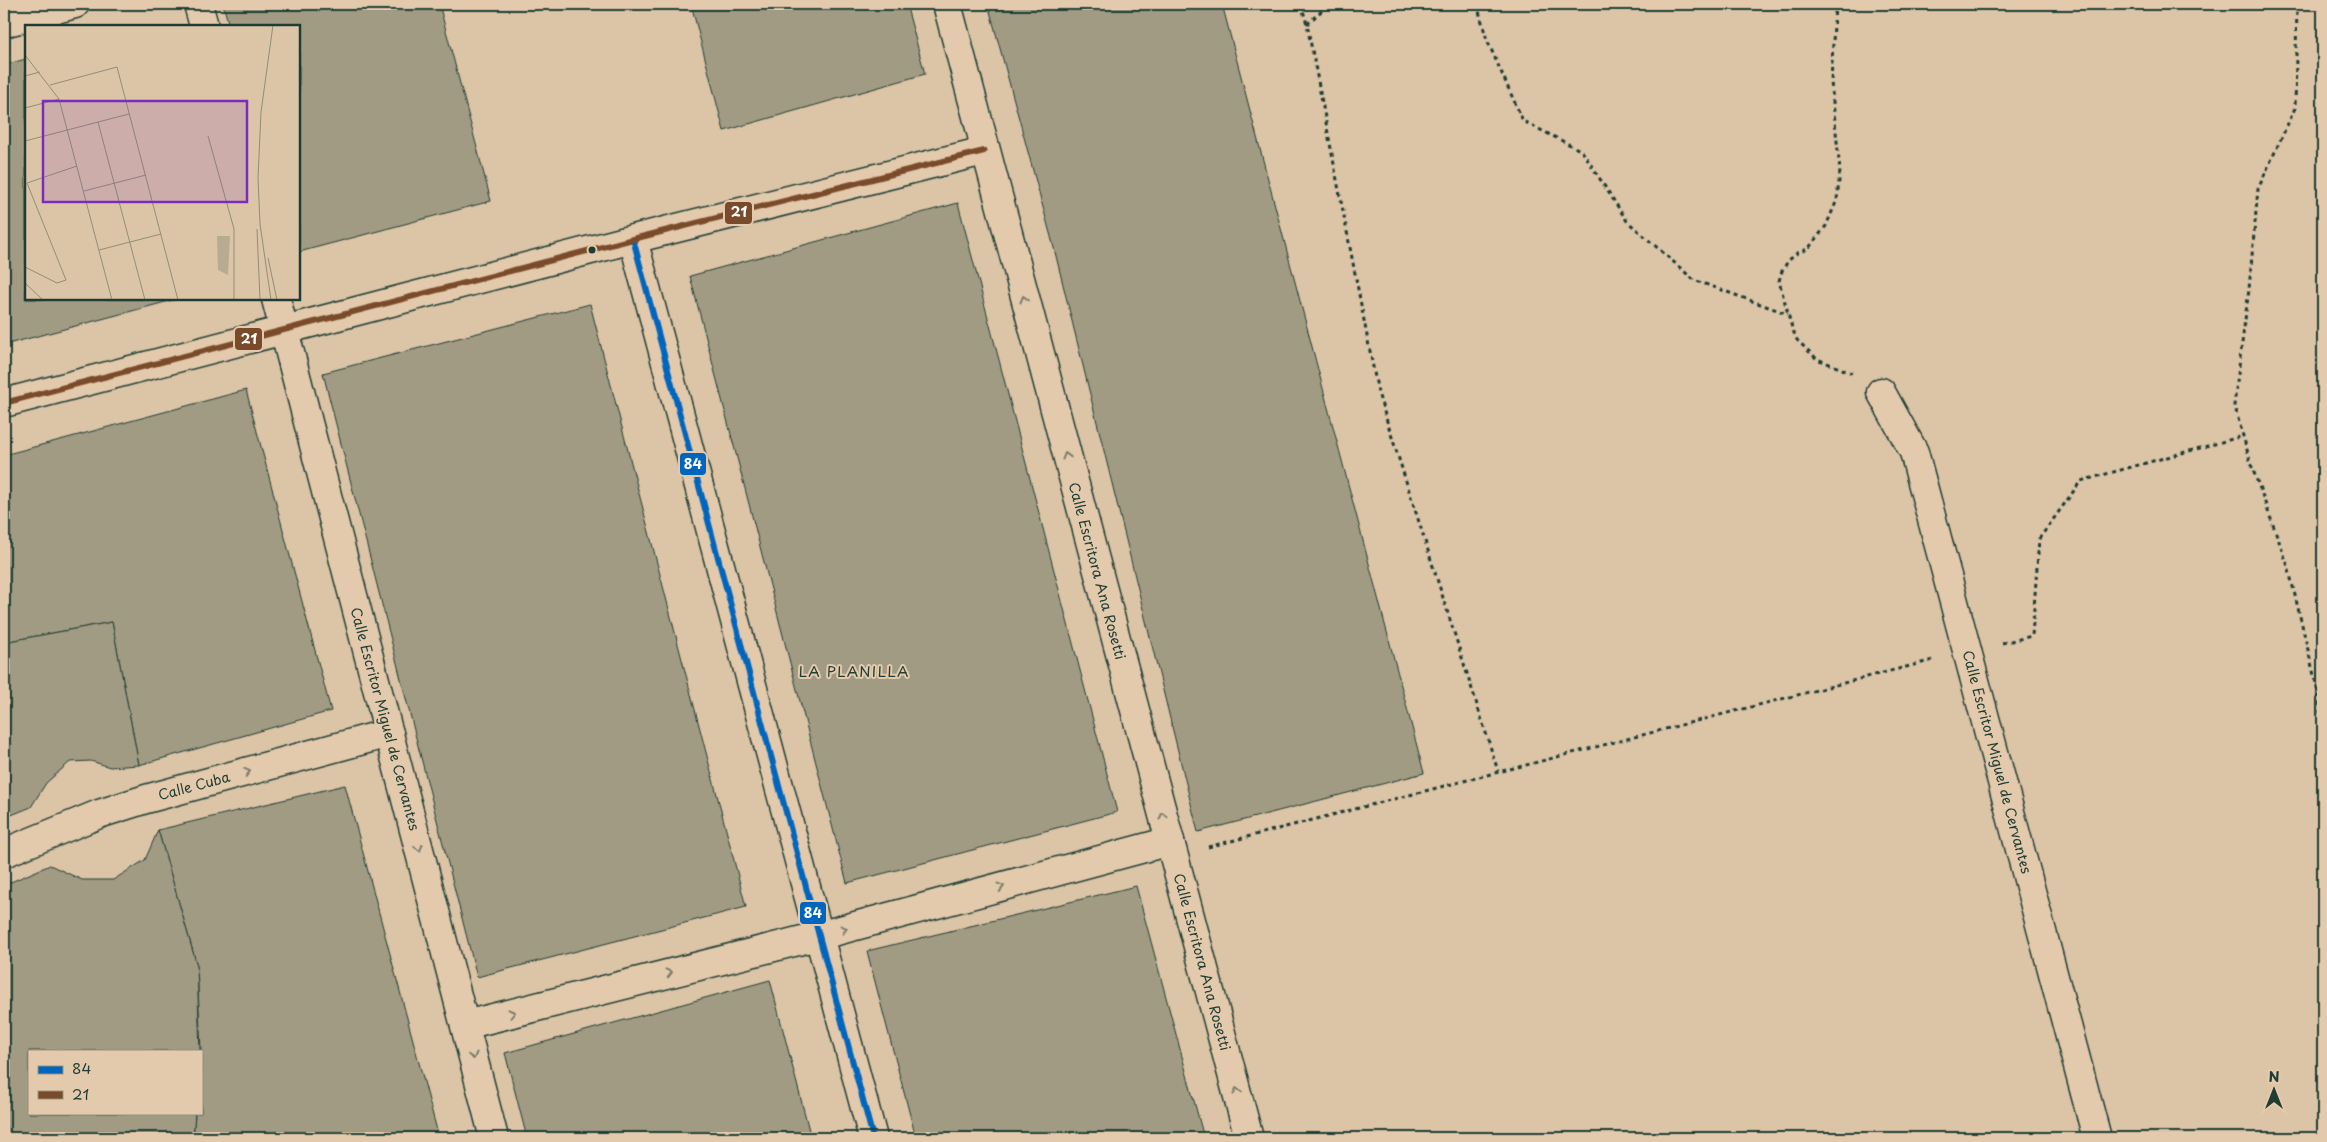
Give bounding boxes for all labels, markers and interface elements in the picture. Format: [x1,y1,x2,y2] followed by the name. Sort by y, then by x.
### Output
[25,25,300,300] inset map
[724,201,753,225] line badge: 21
[731,201,748,222] text: 21
[587,245,597,255] unlabelled marker
[1019,295,1030,304] one-way arrow
[234,327,263,351] line badge: 21
[241,328,258,349] text: 21
[679,452,707,476] line badge: 84
[684,453,703,474] text: 84
[1062,453,1072,461] one-way arrow
[1064,480,1131,662] street label: Calle Escritora Ana Rosetti
[346,605,425,833] street label: Calle Escritor Miguel de Cervantes
[1958,648,2037,876] street label: Calle Escritor Miguel de Cervantes
[799,659,909,682] district label: LA PLANILLA
[156,766,232,805] street label: Calle Cuba
[242,767,251,778] one-way arrow
[1158,811,1169,820] one-way arrow
[413,844,423,852] one-way arrow
[1169,871,1236,1053] street label: Calle Escritora Ana Rosetti
[996,882,1005,893] one-way arrow
[799,901,827,925] line badge: 84
[804,902,823,923] text: 84
[839,924,848,935] one-way arrow
[665,969,673,979] one-way arrow
[507,1008,516,1019] one-way arrow
[28,1050,202,1114] legend
[467,1052,477,1060] one-way arrow
[72,1056,91,1079] text: 84
[2250,1064,2300,1114] north arrow
[2268,1066,2280,1087] text: N
[72,1082,89,1105] text: 21
[1232,1088,1242,1096] one-way arrow

